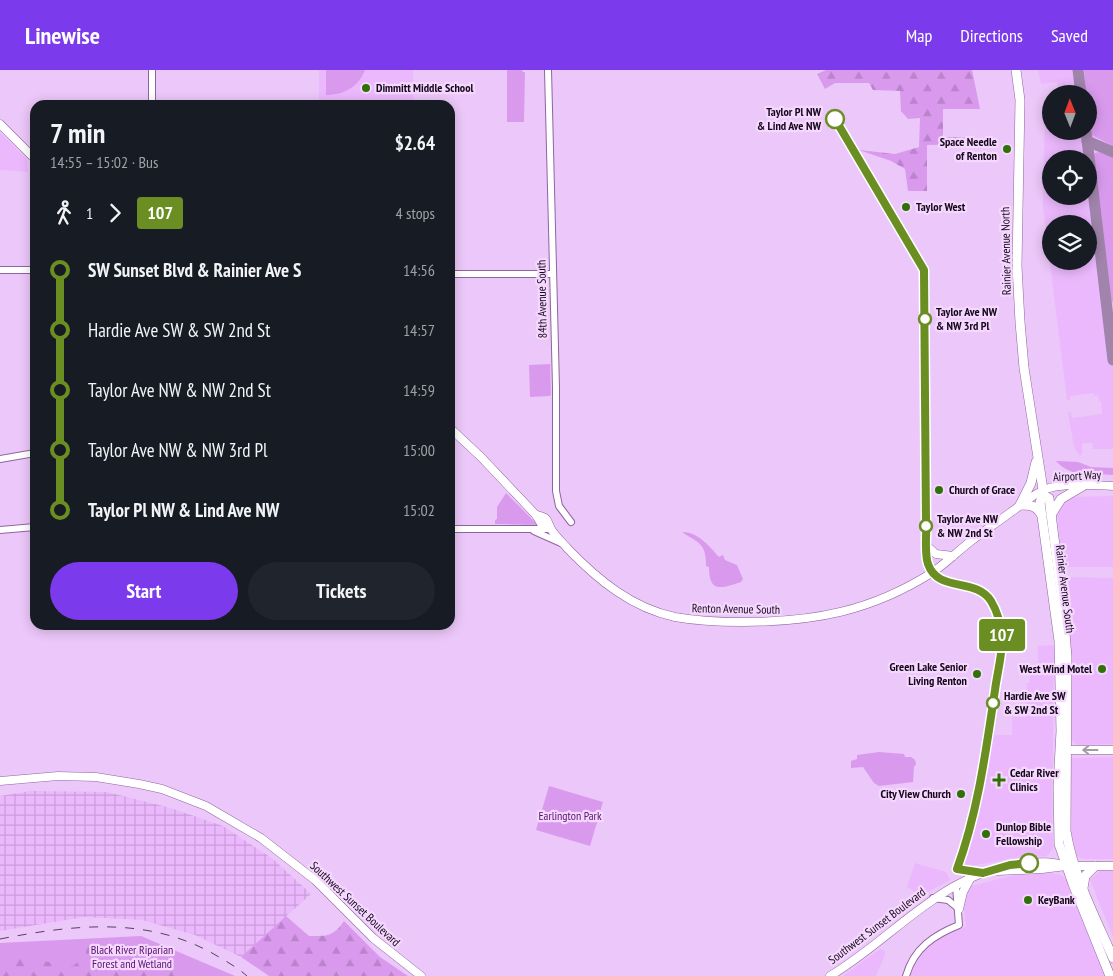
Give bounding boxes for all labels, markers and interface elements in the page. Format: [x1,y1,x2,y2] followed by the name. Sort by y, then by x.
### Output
[25,20,100,51] text: Linewise
[906,24,932,47] text: Map
[960,24,1023,47] text: Directions
[1051,24,1088,47] text: Saved
[376,80,474,95] place label: Dimmitt Middle School
[360,82,372,94] marker: Dimmitt Middle School
[1042,85,1098,140] north arrow
[1042,85,1097,270] map controls
[757,104,821,133] place label: Taylor Pl NW & Lind Ave NW
[825,109,845,129] marker: Taylor Pl NW & Lind Ave NW
[50,114,105,151] text: 7 min
[395,131,435,155] text: $2.64
[940,134,997,163] place label: Space Needle of Renton
[1001,143,1013,155] marker: Space Needle of Renton
[1042,150,1097,205] button: locate
[50,152,158,172] text: 14:55 – 15:02 · Bus
[50,199,78,227] icon: walk
[101,199,129,227] icon: forward
[916,199,966,214] place label: Taylor West
[147,201,173,224] text: 107
[900,201,912,213] marker: Taylor West
[86,203,93,223] text: 1
[395,203,435,223] text: 4 stops
[997,207,1014,295] street label: Rainier Avenue North
[1042,215,1097,270] button: layers
[88,258,301,282] text: SW Sunset Blvd & Rainier Ave S
[403,260,435,280] text: 14:56
[533,260,550,338] street label: 84th Avenue South
[936,304,997,333] place label: Taylor Ave NW & NW 3rd Pl
[918,312,932,326] marker: Taylor Ave NW & NW 3rd Pl
[88,318,270,342] text: Hardie Ave SW & SW 2nd St
[403,320,435,340] text: 14:57
[88,378,271,402] text: Taylor Ave NW & NW 2nd St
[403,380,435,400] text: 14:59
[88,438,267,462] text: Taylor Ave NW & NW 3rd Pl
[403,440,435,460] text: 15:00
[1053,467,1102,484] street label: Airport Way
[949,482,1015,497] place label: Church of Grace
[933,484,945,496] marker: Church of Grace
[88,498,279,522] text: Taylor Pl NW & Lind Ave NW
[403,500,435,520] text: 15:02
[937,511,998,540] place label: Taylor Ave NW & NW 2nd St
[919,519,933,533] marker: Taylor Ave NW & NW 2nd St
[1053,544,1078,634] street label: Rainier Avenue South
[50,562,238,620] button: Start
[248,562,435,620] button: Tickets
[692,600,780,617] street label: Renton Avenue South
[973,619,1031,651] line badge: 107
[989,623,1015,646] text: 107
[890,659,967,688] place label: Green Lake Senior Living Renton
[1019,661,1092,676] place label: West Wind Motel
[1096,663,1108,675] marker: West Wind Motel
[971,668,983,680] marker: Green Lake Senior Living Renton
[1004,688,1066,717] place label: Hardie Ave SW & SW 2nd St
[986,696,1000,710] marker: Hardie Ave SW & SW 2nd St
[1082,745,1098,755] one-way arrow
[1010,765,1059,794] place label: Cedar River Clinics
[992,773,1006,787] marker: Cedar River Clinics
[881,786,951,801] place label: City View Church
[955,788,967,800] marker: City View Church
[538,808,602,823] park label: Earlington Park
[996,819,1051,848] place label: Dunlop Bible Fellowship
[980,828,992,840] marker: Dunlop Bible Fellowship
[1019,853,1039,873] unlabelled marker
[307,858,404,949] street label: Southwest Sunset Boulevard
[825,884,928,967] street label: Southwest Sunset Boulevard
[1038,892,1075,907] place label: KeyBank
[1022,894,1034,906] marker: KeyBank
[91,942,173,971] park label: Black River Riparian Forest and Wetland

